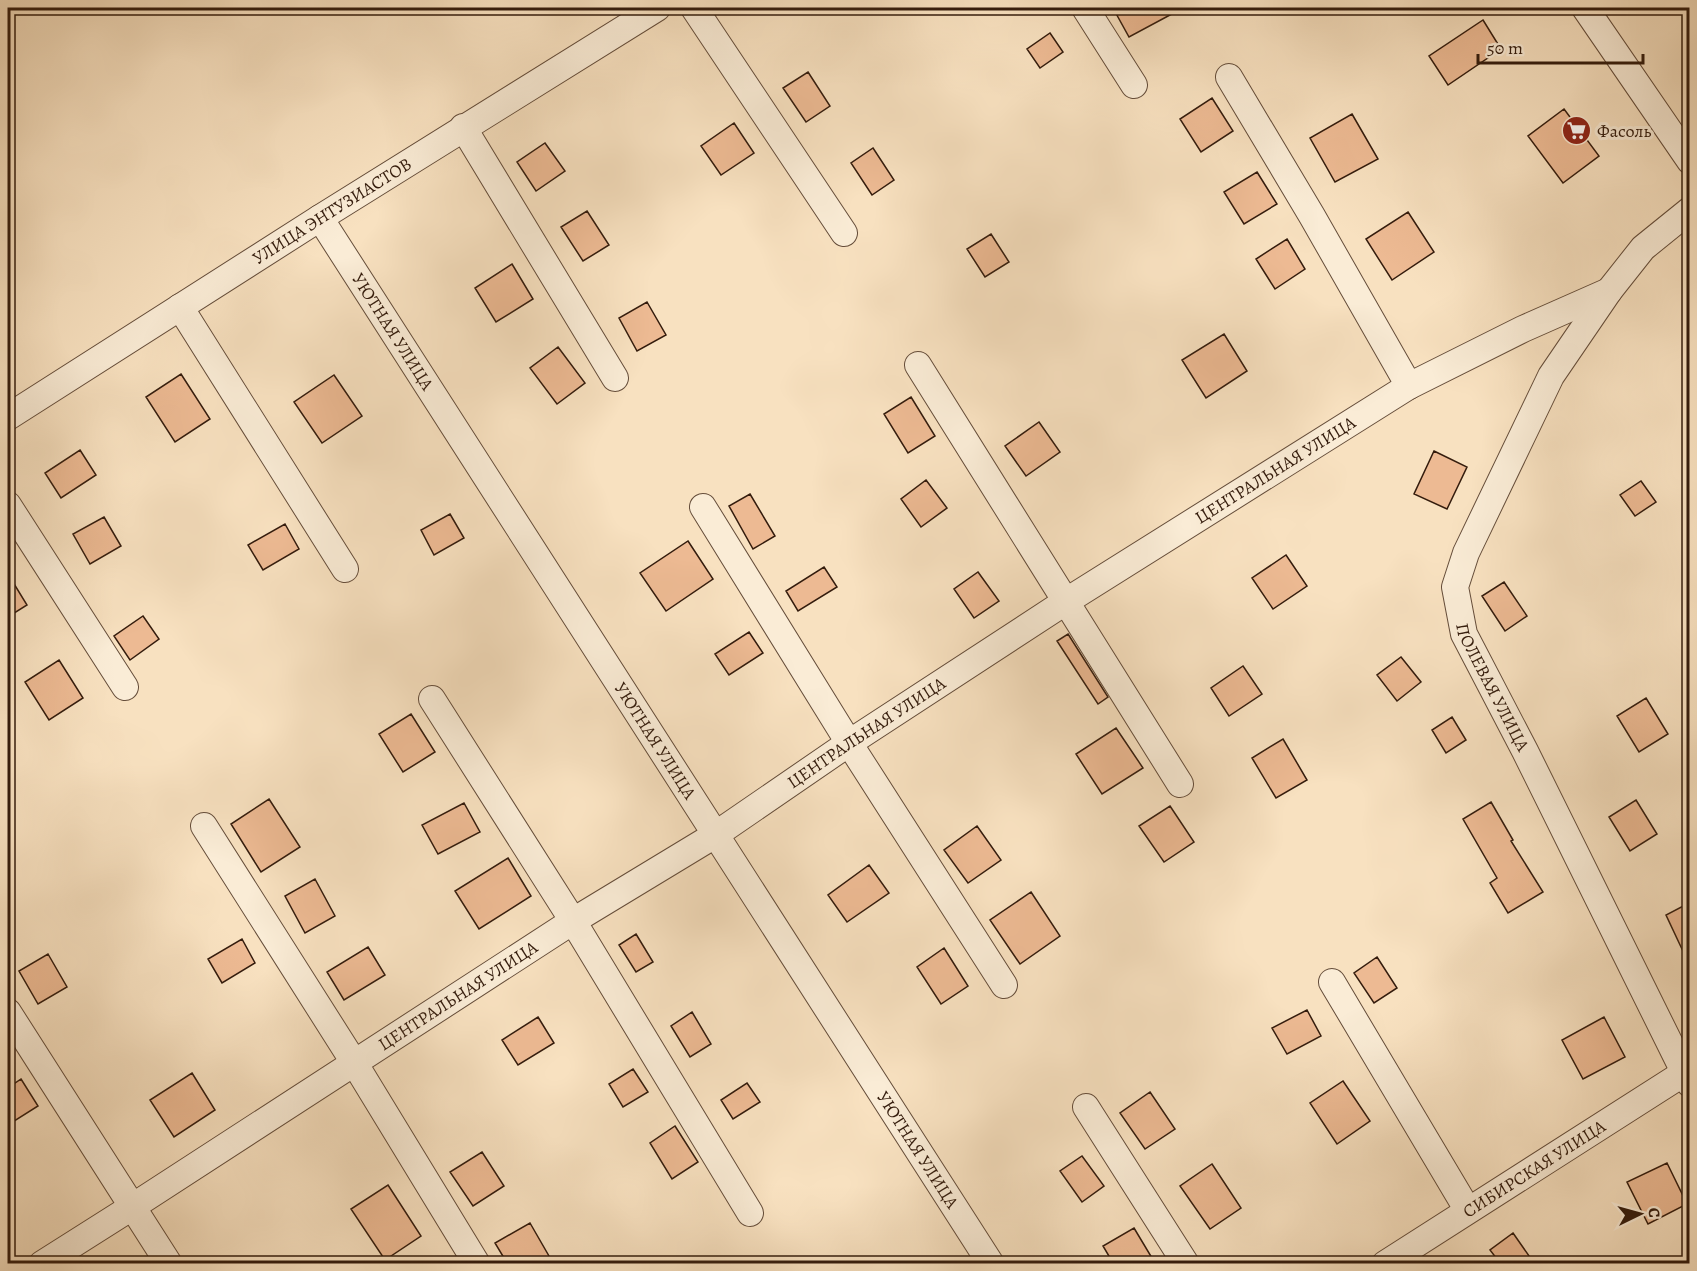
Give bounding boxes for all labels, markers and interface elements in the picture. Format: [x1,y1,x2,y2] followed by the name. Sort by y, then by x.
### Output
[1478,27,1643,65] scale bar
[1487,36,1523,60] text: 50 m
[1560,115,1592,147] supermarket icon: Фасоль
[1597,119,1652,143] place label: Фасоль
[248,152,416,270] street label: УЛИЦА ЭНТУЗИАСТОВ
[346,268,440,395] street label: УЮТНАЯ УЛИЦА
[1190,410,1361,529] street label: ЦЕНТРАЛЬНАЯ УЛИЦА
[1450,621,1535,756] street label: ПОЛЕВАЯ УЛИЦА
[783,671,951,794] street label: ЦЕНТРАЛЬНАЯ УЛИЦА
[609,677,702,804] street label: УЮТНАЯ УЛИЦА
[374,935,543,1056] street label: ЦЕНТРАЛЬНАЯ УЛИЦА
[871,1087,964,1213] street label: УЮТНАЯ УЛИЦА
[1458,1114,1611,1223] street label: СИБИРСКАЯ УЛИЦА
[1610,1184,1670,1244] north arrow
[1643,1207,1665,1219] text: С

